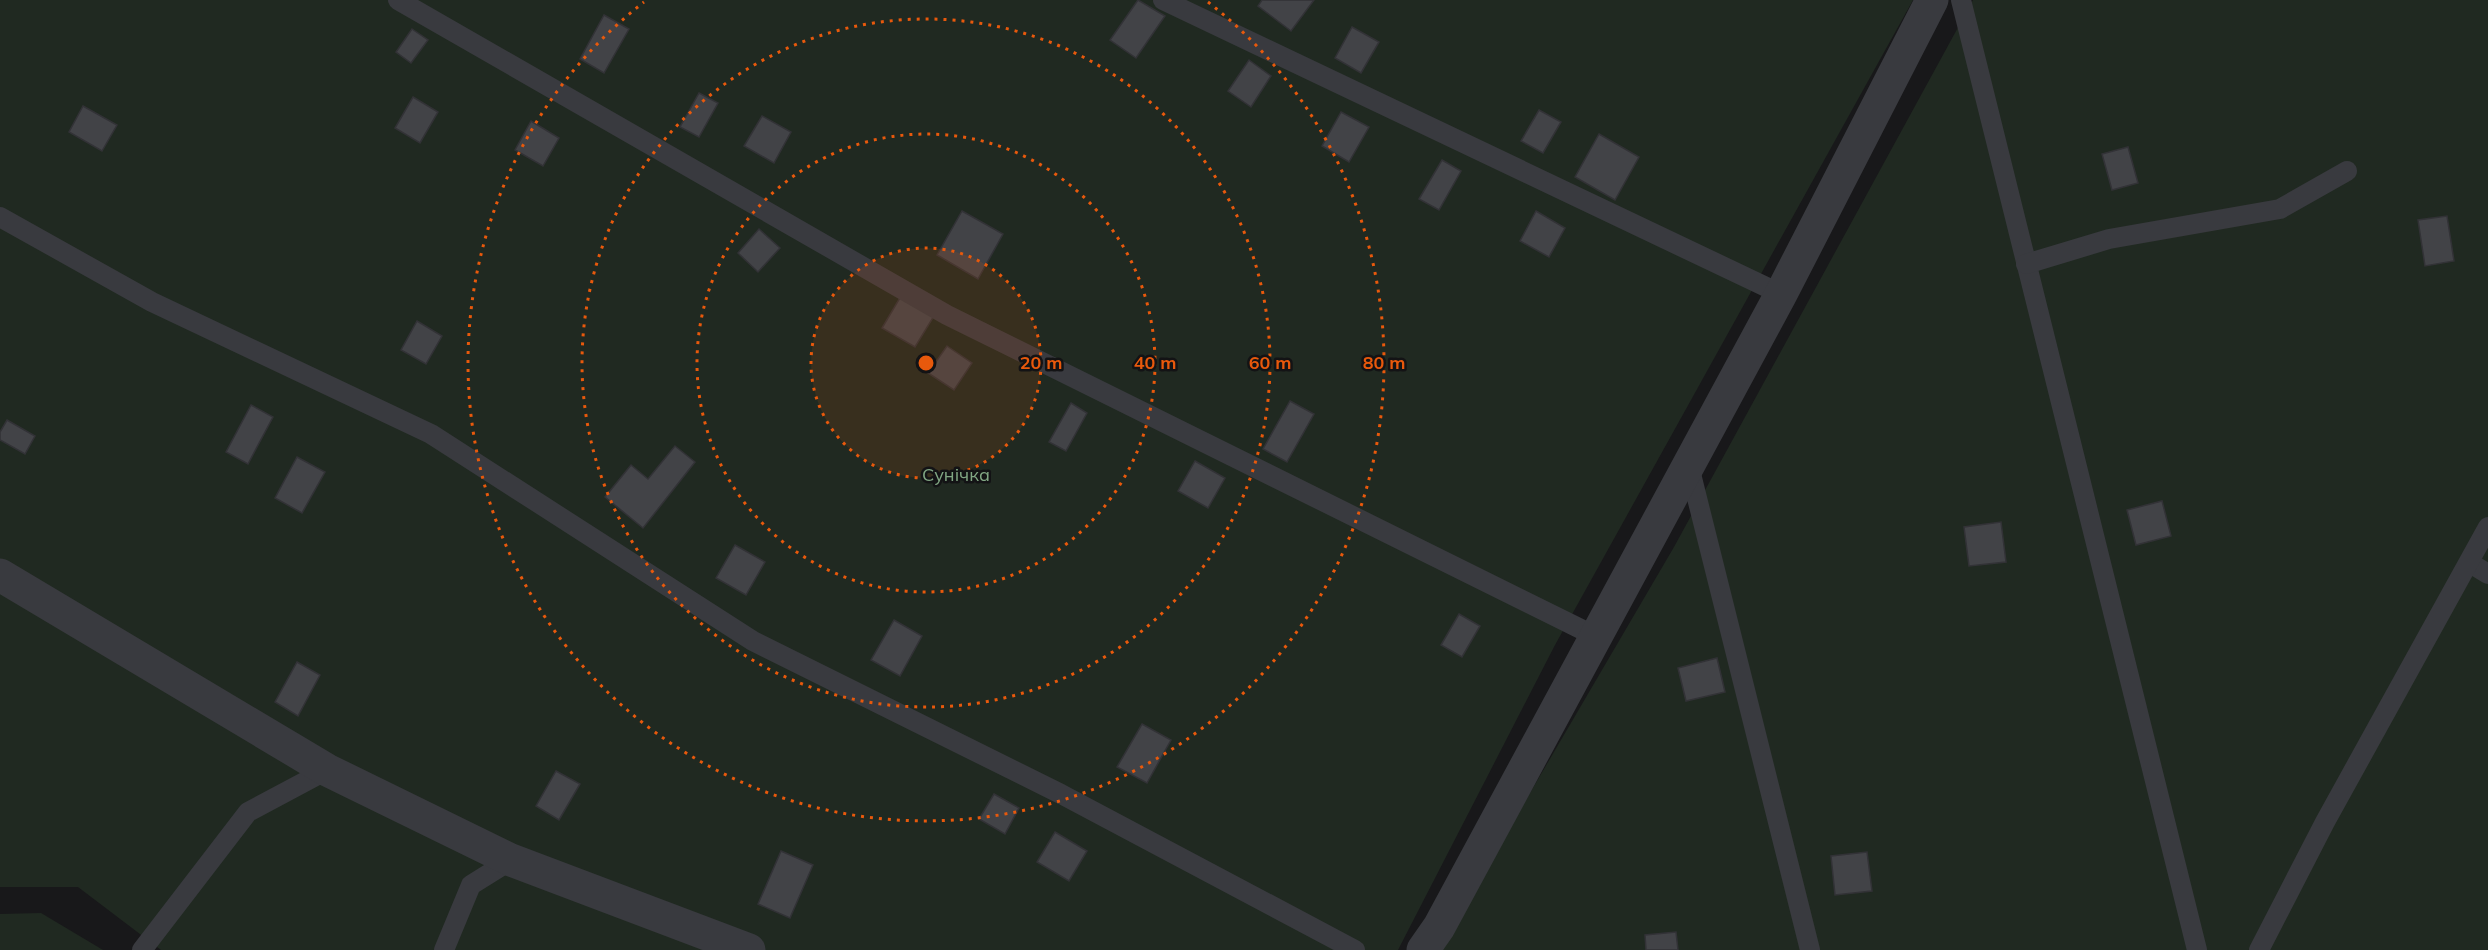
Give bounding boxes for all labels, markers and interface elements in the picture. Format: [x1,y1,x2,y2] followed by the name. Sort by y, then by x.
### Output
[1020,351,1062,374] text: 20 m
[1134,351,1176,374] text: 40 m
[1249,351,1291,374] text: 60 m
[1363,351,1405,374] text: 80 m
[916,353,936,373] centre of rings
[922,463,990,486] park label: Сунічка

